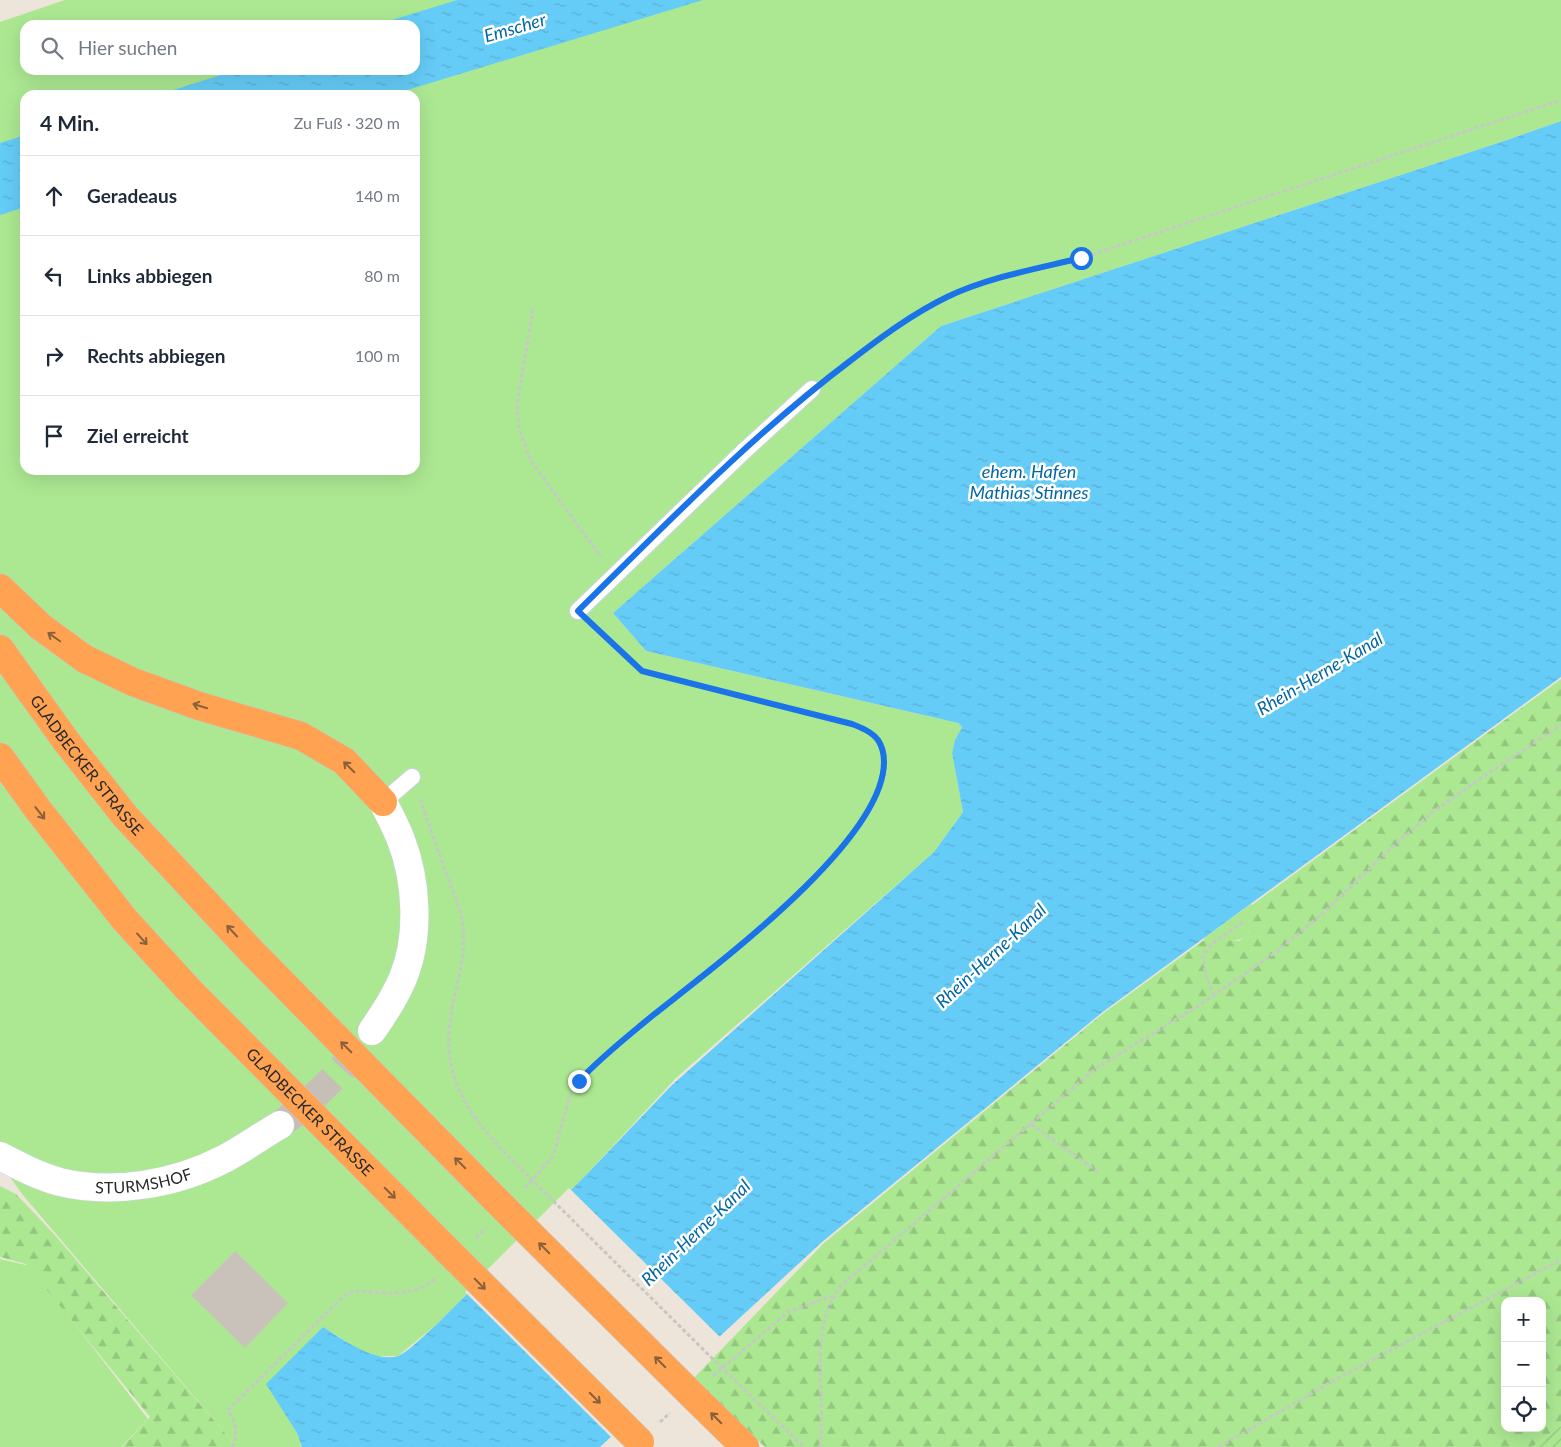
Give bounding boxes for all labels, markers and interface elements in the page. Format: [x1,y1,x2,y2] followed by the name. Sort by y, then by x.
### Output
[481,8,549,46] water label: Emscher
[20,20,420,75] search box
[38,34,66,62] icon: search
[78,36,177,59] text: Hier suchen
[40,110,99,135] text: 4 Min.
[294,113,400,132] text: Zu Fuß · 320 m
[40,182,68,210] icon: ahead
[87,184,177,207] text: Geradeaus
[355,186,400,205] text: 140 m
[1070,247,1093,270] route start
[40,262,68,290] icon: left
[87,264,212,287] text: Links abbiegen
[364,266,400,285] text: 80 m
[40,342,68,370] icon: right
[87,344,225,367] text: Rechts abbiegen
[355,346,400,365] text: 100 m
[40,422,68,450] icon: arrive
[87,424,189,447] text: Ziel erreicht
[969,460,1089,503] water label: ehem. Hafen Mathias Stinnes
[1253,627,1386,719] water label: Rhein-Herne-Kanal
[48,632,62,642] one-way arrow
[27,691,148,839] street label: GLADBECKER STRASSE
[193,700,209,710] one-way arrow
[343,761,355,773] one-way arrow
[34,806,45,819] one-way arrow
[931,898,1050,1012] water label: Rhein-Herne-Kanal
[226,925,238,937] one-way arrow
[137,932,148,945] one-way arrow
[339,1041,352,1053] one-way arrow
[243,1044,378,1179] street label: GLADBECKER STRASSE
[568,1070,591,1093] route end
[453,1157,466,1169] one-way arrow
[95,1164,194,1197] street label: STURMSHOF
[636,1175,754,1290] water label: Rhein-Herne-Kanal
[384,1187,396,1199] one-way arrow
[538,1242,550,1254] one-way arrow
[474,1277,486,1290] one-way arrow
[1501,1297,1546,1432] map controls
[1501,1297,1546,1342] button: +
[1501,1342,1546,1387] button: −
[653,1356,666,1368] one-way arrow
[1501,1387,1546,1432] button: locate
[589,1392,602,1404] one-way arrow
[711,1413,723,1425] one-way arrow

